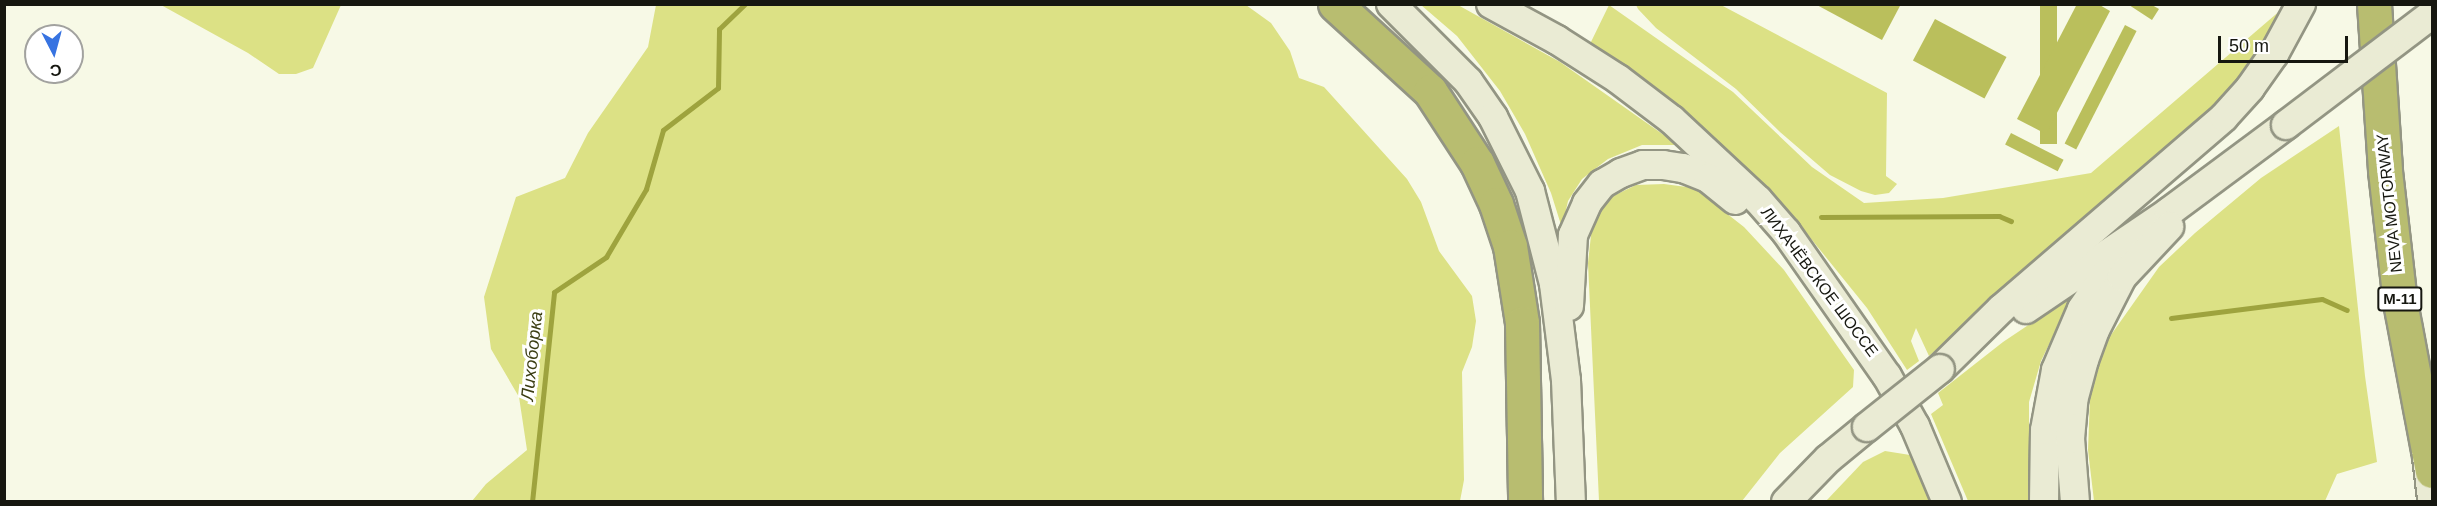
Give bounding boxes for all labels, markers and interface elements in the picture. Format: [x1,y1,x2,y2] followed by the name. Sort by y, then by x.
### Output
[24,24,84,84] north arrow
[2221,24,2352,62] scale bar
[2229,36,2269,56] text: 50 m
[49,61,62,79] text: С
[2373,132,2407,274] street label: NEVA MOTORWAY
[1756,203,1882,361] street label: ЛИХАЧЁВСКОЕ ШОССЕ
[2376,287,2424,311] road number: М-11
[517,310,547,402] water label: Лихоборка

